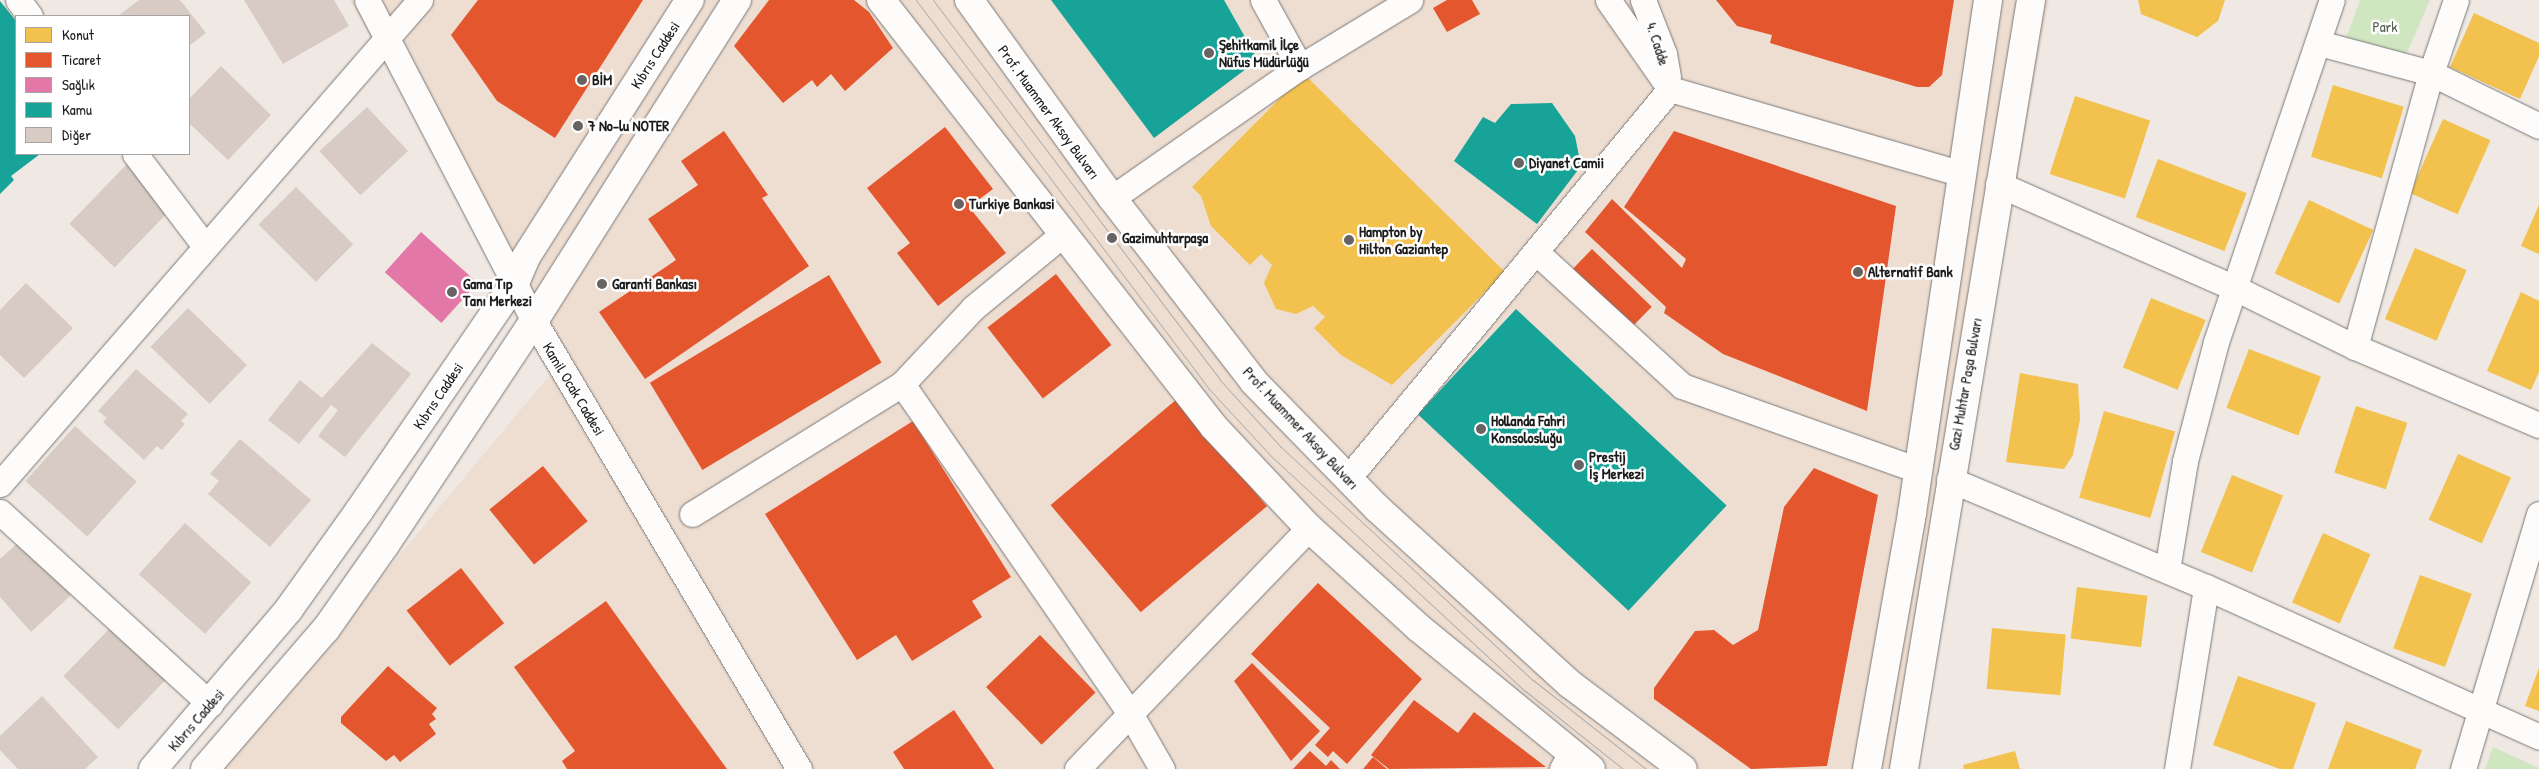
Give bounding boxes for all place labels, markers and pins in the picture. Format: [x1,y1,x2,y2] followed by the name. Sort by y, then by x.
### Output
[1219,35,1309,70] place label: Şehitkamil İlçe Nüfus Müdürlüğü
[1203,47,1215,59] marker: Şehitkamil İlçe Nüfus Müdürlüğü
[592,71,612,89] place label: BİM
[576,74,588,86] marker: BİM
[588,117,669,135] place label: 7 No-lu NOTER
[572,120,584,132] marker: 7 No-lu NOTER
[1529,154,1604,172] place label: Diyanet Camii
[1513,157,1525,169] marker: Diyanet Camii
[969,195,1055,213] place label: Turkiye Bankasi
[953,198,965,210] marker: Turkiye Bankasi
[1359,222,1448,257] place label: Hampton by Hilton Gaziantep
[1122,229,1208,247] place label: Gazimuhtarpaşa
[1106,232,1118,244] marker: Gazimuhtarpaşa
[1343,234,1355,246] marker: Hampton by Hilton Gaziantep
[1868,263,1953,281] place label: Alternatif Bank
[1852,266,1864,278] marker: Alternatif Bank
[463,274,532,309] place label: Gama Tıp Tanı Merkezi
[612,275,697,293] place label: Garanti Bankası
[596,278,608,290] marker: Garanti Bankası
[445,285,459,299] marker: Gama Tıp Tanı Merkezi
[1491,411,1565,446] place label: Hollanda Fahri Konsolosluğu
[1475,423,1487,435] marker: Hollanda Fahri Konsolosluğu
[1589,447,1644,482] place label: Prestij İş Merkezi
[1573,459,1585,471] marker: Prestij İş Merkezi

